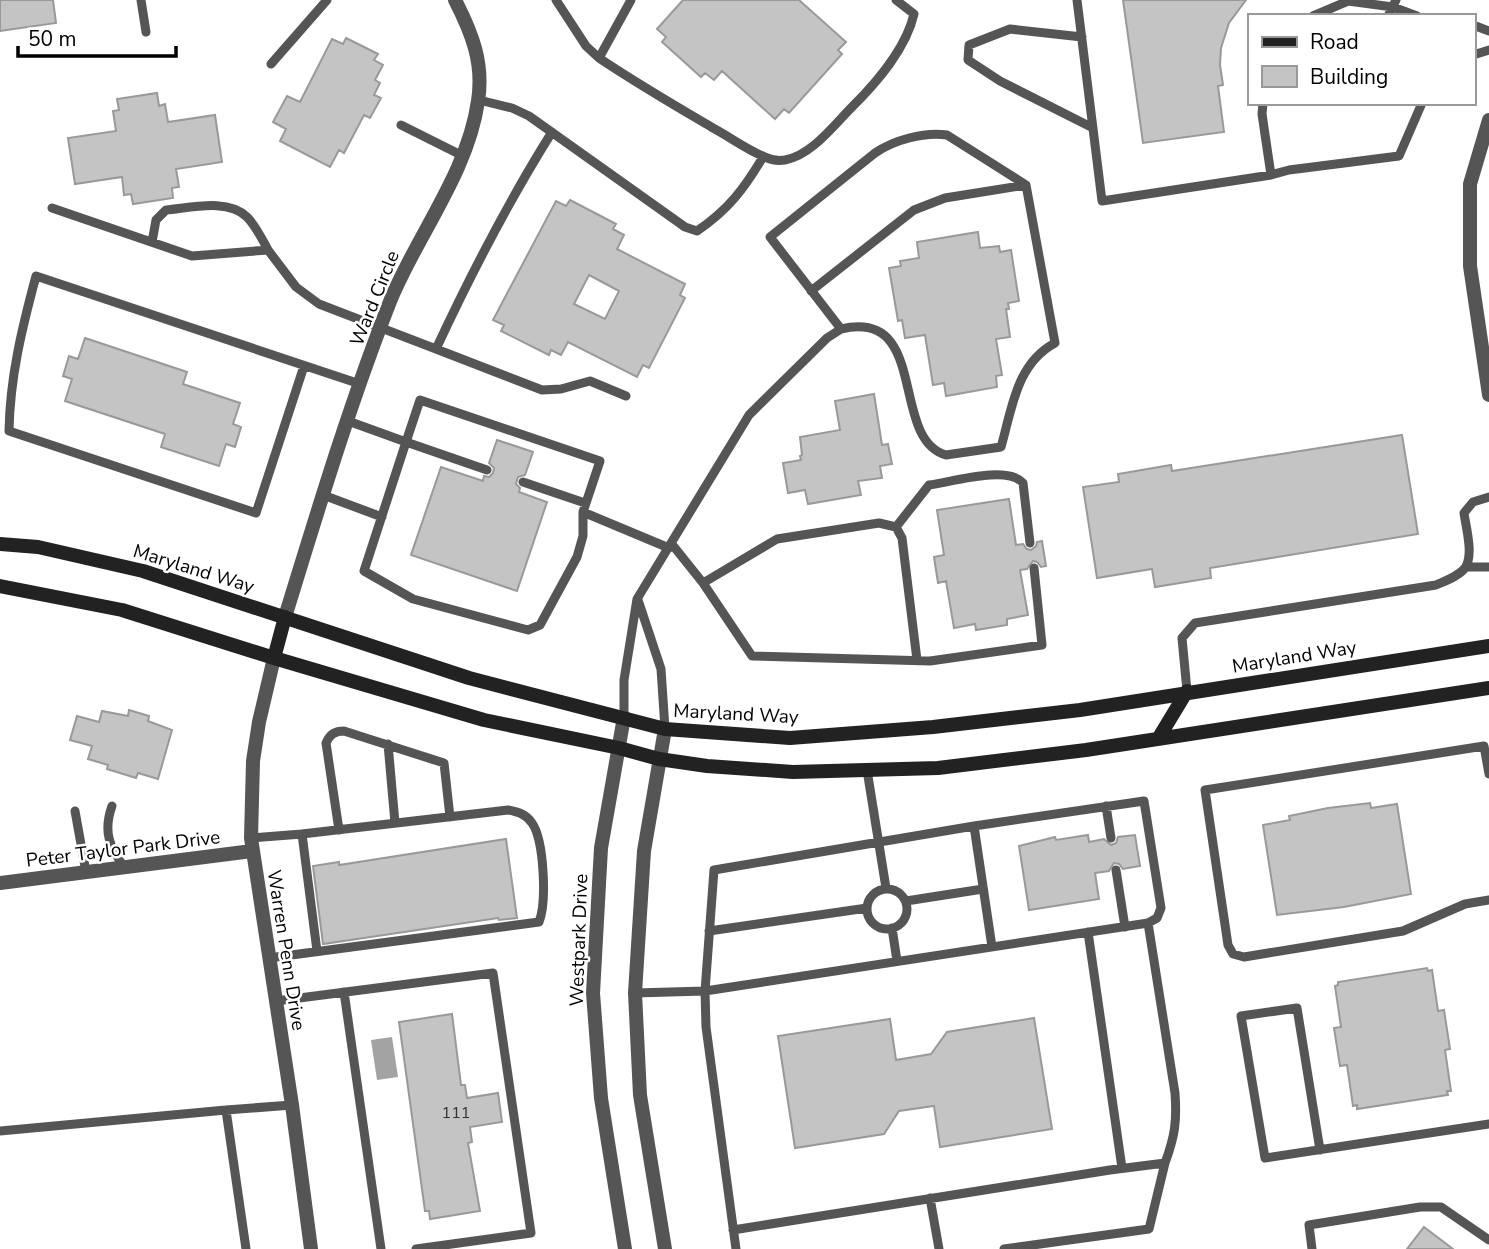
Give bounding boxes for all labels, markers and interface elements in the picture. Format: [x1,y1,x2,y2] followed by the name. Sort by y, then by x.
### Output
[18,14,175,58] scale bar
[1248,14,1475,105] legend
[28,25,77,53] text: 50 m
[1310,28,1359,56] text: Road
[1310,63,1388,91] text: Building
[344,247,406,350] street label: Ward Circle
[130,538,258,600] street label: Maryland Way
[1230,634,1358,680] street label: Maryland Way
[673,698,800,730] street label: Maryland Way
[25,824,222,874] street label: Peter Taylor Park Drive
[260,868,312,1032] street label: Warren Penn Drive
[564,873,594,1007] street label: Westpark Drive
[442,1102,470,1124] house number: 111

